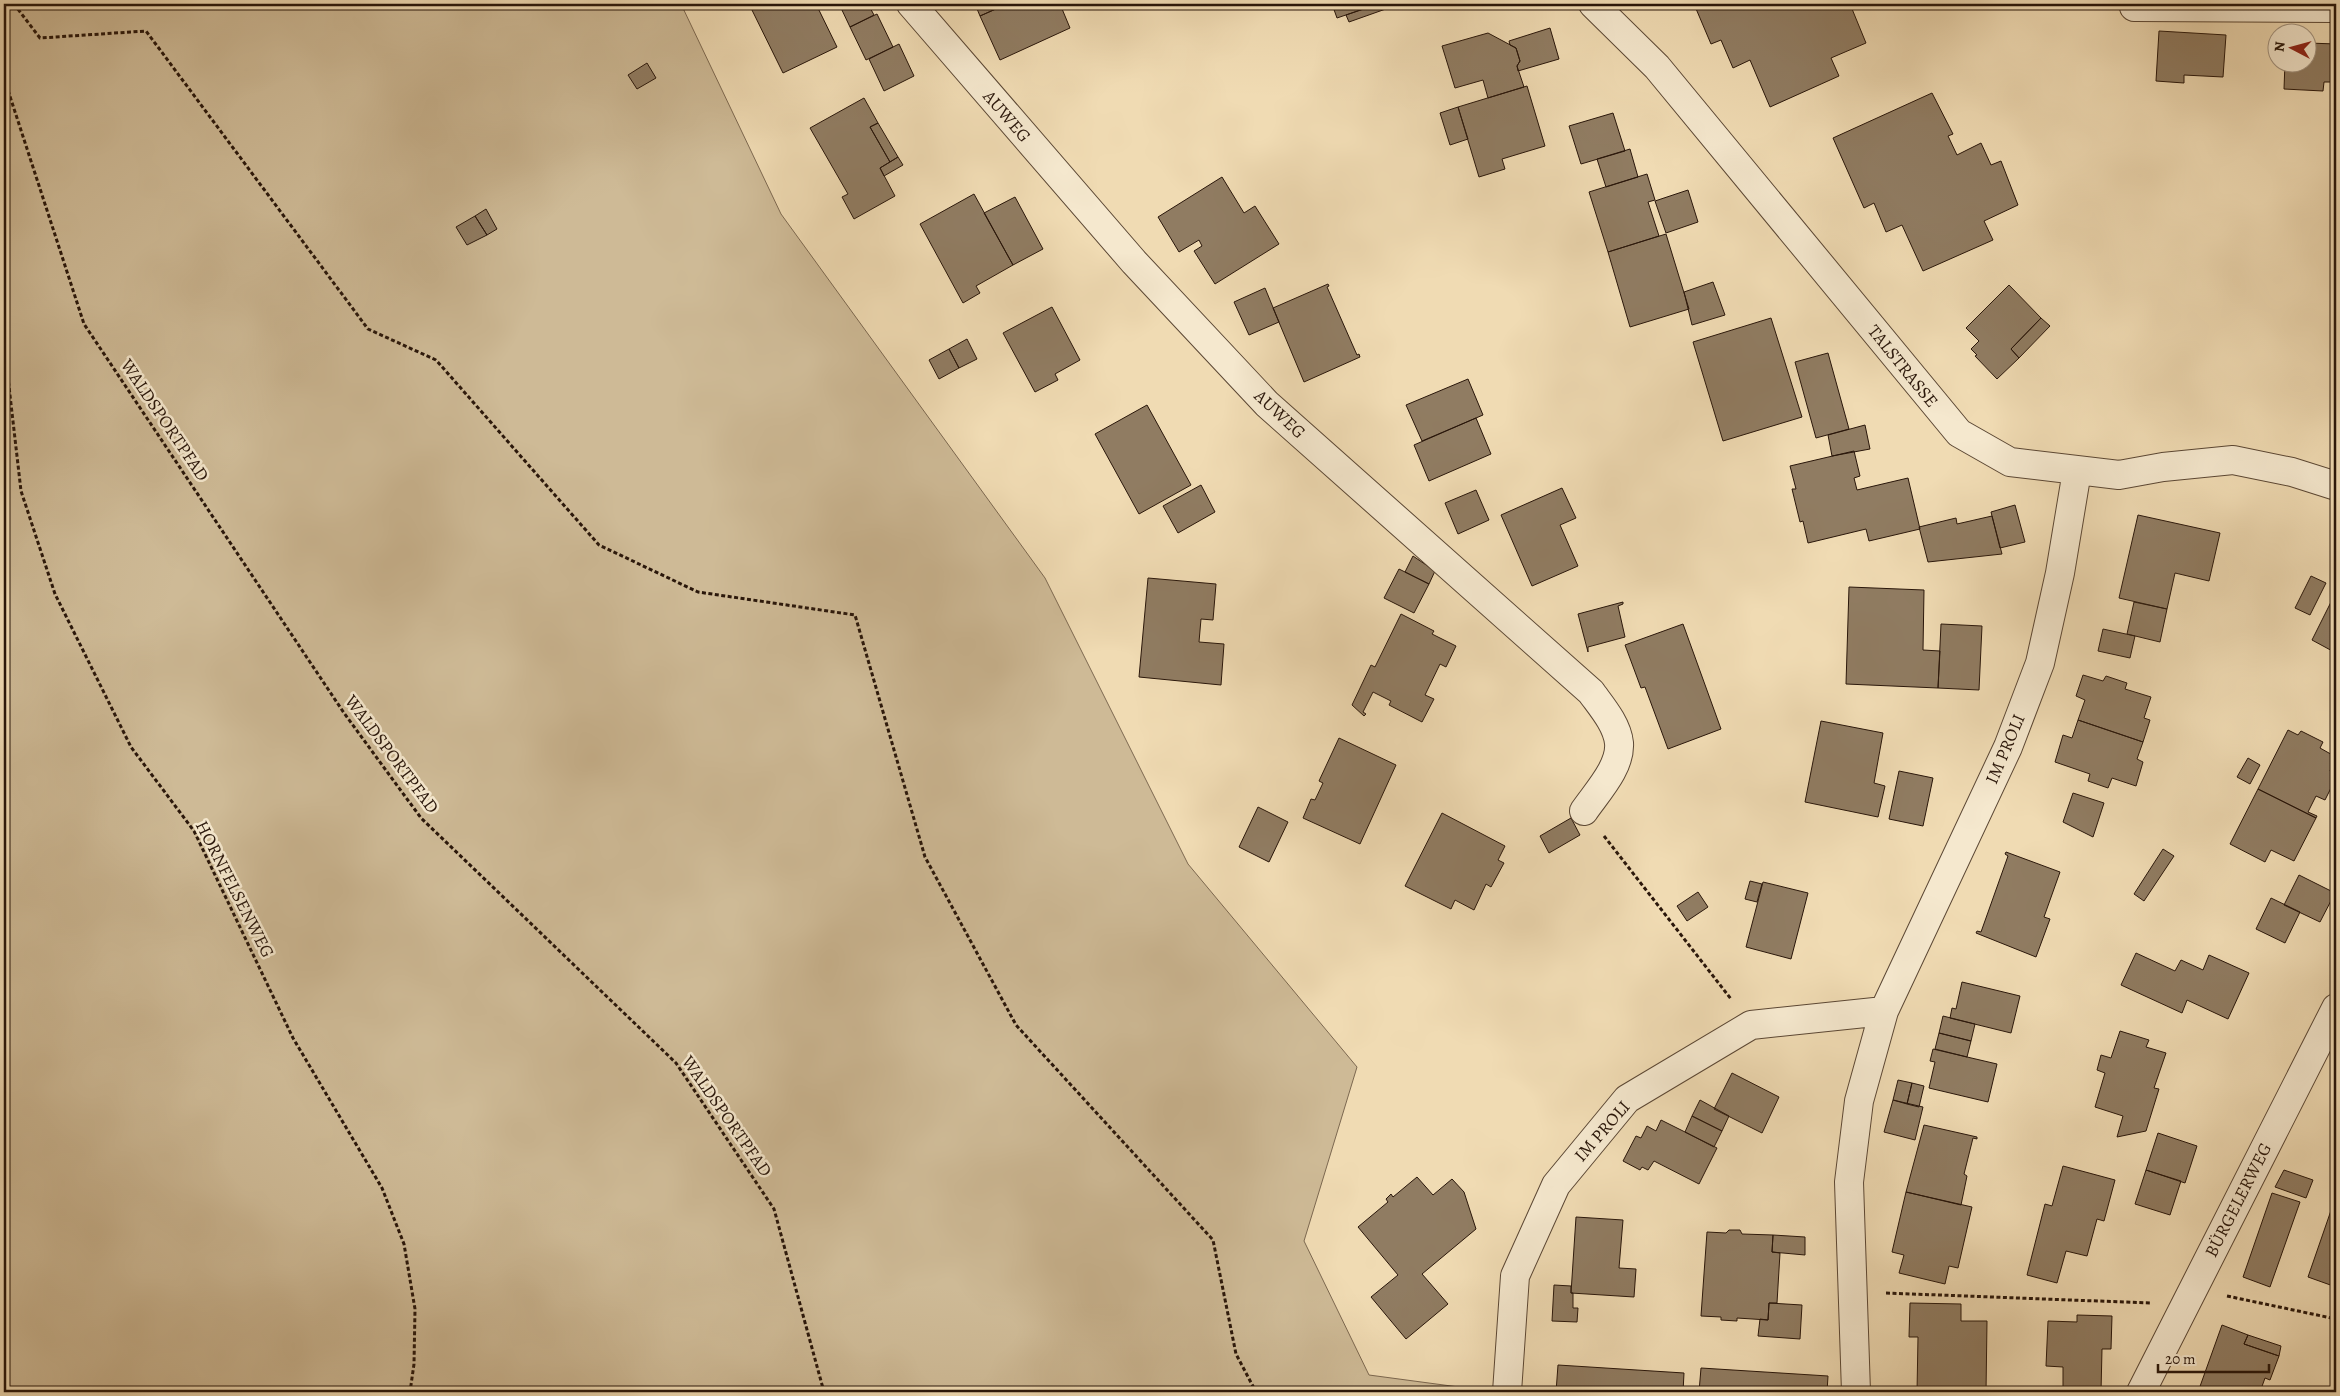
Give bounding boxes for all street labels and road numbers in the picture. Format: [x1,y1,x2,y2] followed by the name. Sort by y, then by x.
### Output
[977,84,1036,147] street label: AUWEG
[1862,320,1944,412] street label: TALSTRASSE
[115,353,215,486] street label: WALDSPORTPFAD
[1249,384,1311,444] street label: AUWEG
[339,689,445,818] street label: WALDSPORTPFAD
[1980,710,2030,788] street label: IM PROLI
[190,816,280,962] street label: HORNFELSENWEG
[676,1050,778,1181] street label: WALDSPORTPFAD
[1569,1095,1635,1167] street label: IM PROLI
[2199,1139,2277,1261] street label: BÜRGELERWEG

